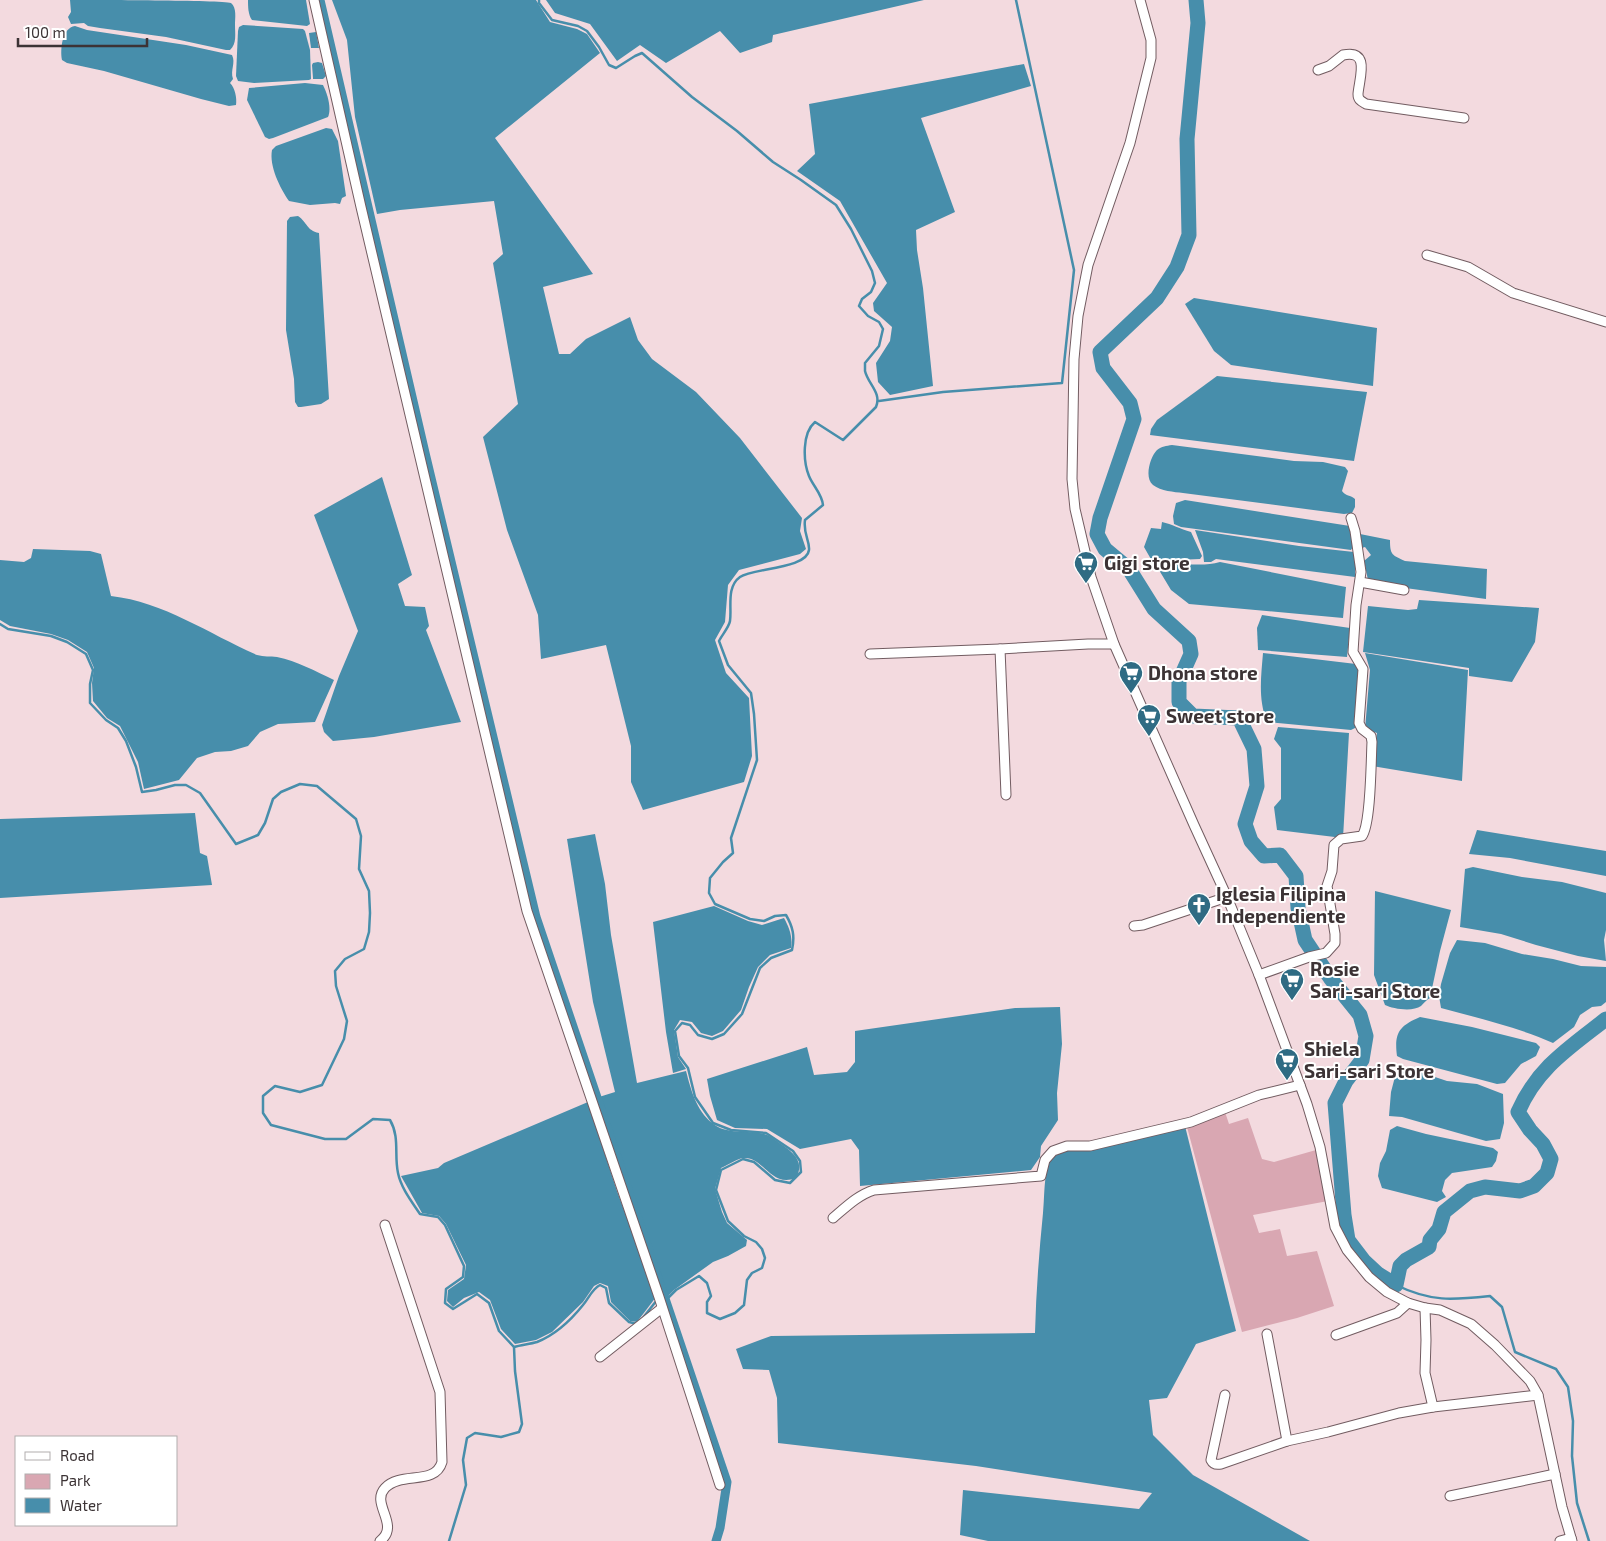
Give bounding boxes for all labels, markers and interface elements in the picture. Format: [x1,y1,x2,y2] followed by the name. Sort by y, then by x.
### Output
[18,15,146,47] scale bar
[25,23,66,41] text: 100 m
[1073,550,1099,584] supermarket icon: Gigi store
[1104,551,1190,574] place label: Gigi store
[1118,660,1144,694] supermarket icon: Dhona store
[1148,661,1258,684] place label: Dhona store
[1136,703,1162,737] supermarket icon: Sweet store
[1166,704,1275,727] place label: Sweet store
[1216,882,1346,927] place label: Iglesia Filipina Independiente
[1186,892,1212,926] church icon: Iglesia Filipina Independiente
[1310,957,1441,1002] place label: Rosie Sari-sari Store
[1279,967,1305,1001] supermarket icon: Rosie Sari-sari Store
[1304,1037,1435,1082] place label: Shiela Sari-sari Store
[1274,1047,1300,1081] supermarket icon: Shiela Sari-sari Store
[15,1436,178,1526] legend
[60,1446,95,1464] text: Road
[60,1471,91,1489] text: Park
[60,1496,102,1514] text: Water

